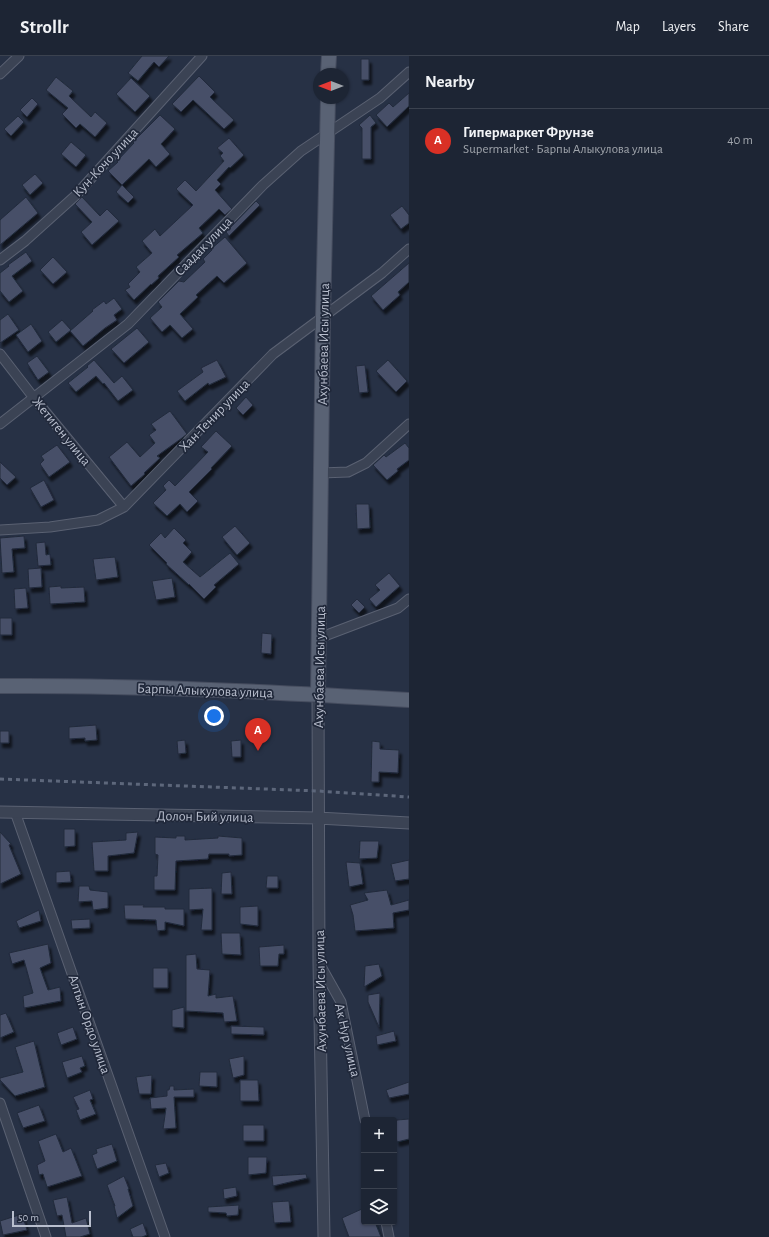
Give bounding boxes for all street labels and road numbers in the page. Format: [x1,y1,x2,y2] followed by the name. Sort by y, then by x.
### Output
[70,125,141,200] street label: Кун-Кочо улица
[172,214,236,279] street label: Саадак улица
[316,282,332,405] street label: Ахунбаева Исы улица
[177,376,253,455] street label: Хан-Тенир улица
[29,395,94,469] street label: Жетиген улица
[312,605,328,728] street label: Ахунбаева Исы улица
[137,682,274,700] street label: Барпы Алыкулова улица
[156,809,254,825] street label: Долон Бий улица
[313,929,329,1052] street label: Ахунбаева Исы улица
[66,973,113,1076] street label: Алтын Ордо улица
[332,1002,362,1079] street label: Ак Нур улица

